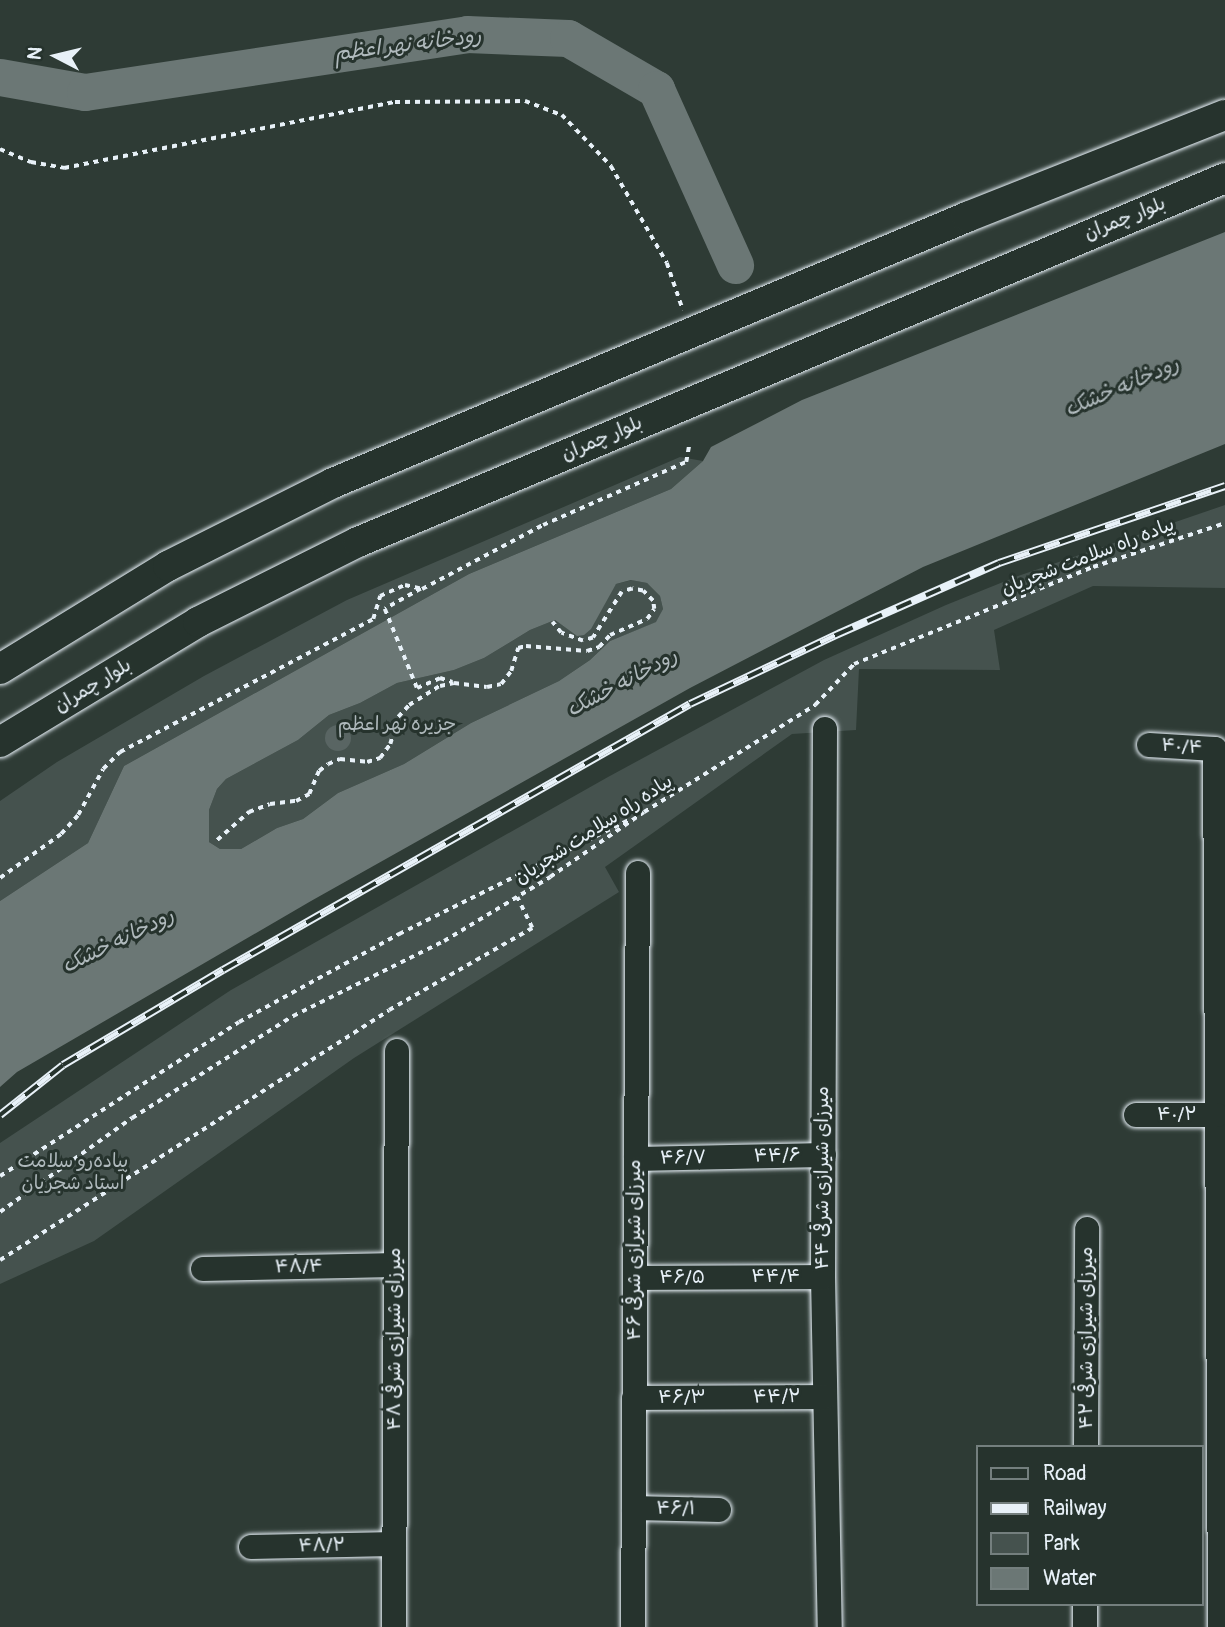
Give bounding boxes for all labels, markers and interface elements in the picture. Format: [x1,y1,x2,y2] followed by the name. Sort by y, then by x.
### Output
[21,21,91,91] north arrow
[333,23,483,67] water label: رودخانه نهر اعظم
[22,46,48,61] text: N
[1081,192,1169,246] street label: بلوار چمران
[1061,352,1183,422] water label: رودخانه خشک
[558,412,646,466] street label: بلوار چمران
[998,513,1178,601] street label: پیاده راه سلامت شجریان
[562,643,682,723] water label: رودخانه خشک
[50,654,136,718] street label: بلوار چمران
[338,714,456,736] park label: جزیره نهر اعظم
[1160,734,1204,760] street label: ۴۰/۴
[511,770,677,890] street label: پیاده راه سلامت شجریان
[58,903,178,979] water label: رودخانه خشک
[812,1086,834,1270] street label: ۴۴ میرزای شیرازی شرقی
[1157,1104,1197,1126] street label: ۴۰/۲
[753,1144,801,1168] street label: ۴۴/۶
[660,1146,706,1170] street label: ۴۶/۷
[18,1151,128,1195] park label: پیاده‌رو سلامت استاد شجریان
[624,1159,646,1341] street label: ۴۶ میرزای شیرازی شرقی
[1076,1247,1098,1429] street label: ۴۲ میرزای شیرازی شرقی
[384,1248,406,1430] street label: ۴۸ میرزای شیرازی شرقی
[274,1255,324,1279] street label: ۴۸/۴
[751,1266,801,1288] street label: ۴۴/۴
[659,1267,705,1289] street label: ۴۶/۵
[753,1385,801,1409] street label: ۴۴/۲
[658,1387,706,1409] street label: ۴۶/۳
[976,1445,1204,1606] legend
[1043,1460,1087,1487] text: Road
[1043,1495,1107,1522] text: Railway
[656,1497,696,1521] street label: ۴۶/۱
[1043,1530,1080,1557] text: Park
[298,1534,346,1558] street label: ۴۸/۲
[1043,1565,1096,1592] text: Water

